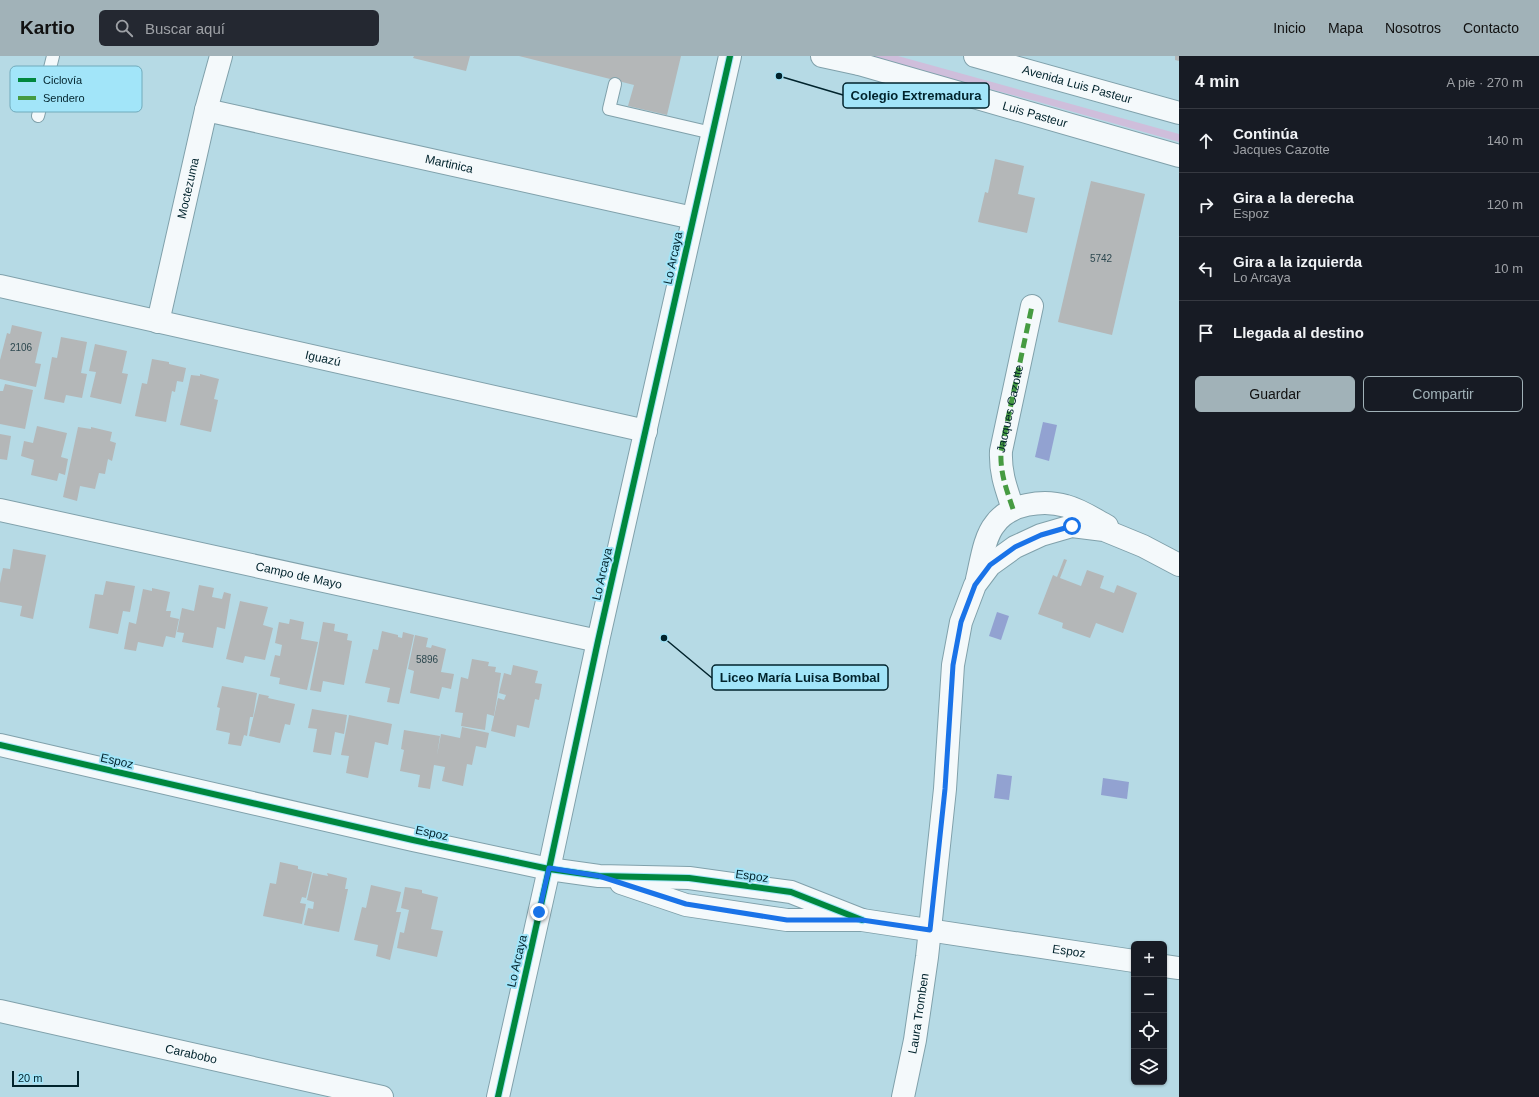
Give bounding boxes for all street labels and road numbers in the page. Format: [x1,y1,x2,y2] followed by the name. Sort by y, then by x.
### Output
[1021,63,1134,107] street label: Avenida Luis Pasteur
[1001,99,1069,131] street label: Luis Pasteur
[424,152,475,176] street label: Martinica
[175,156,202,220] street label: Moctezuma
[661,230,685,286] street label: Lo Arcaya
[304,348,342,369] street label: Iguazú
[994,363,1026,454] street label: Jacques Cazotte
[589,546,615,602] street label: Lo Arcaya
[254,559,344,592] street label: Campo de Mayo
[99,750,135,772] street label: Espoz
[414,823,450,843] street label: Espoz
[735,867,769,885] street label: Espoz
[504,933,530,989] street label: Lo Arcaya
[1051,942,1086,961] street label: Espoz
[905,972,932,1055] street label: Laura Tromben
[164,1041,219,1067] street label: Carabobo

